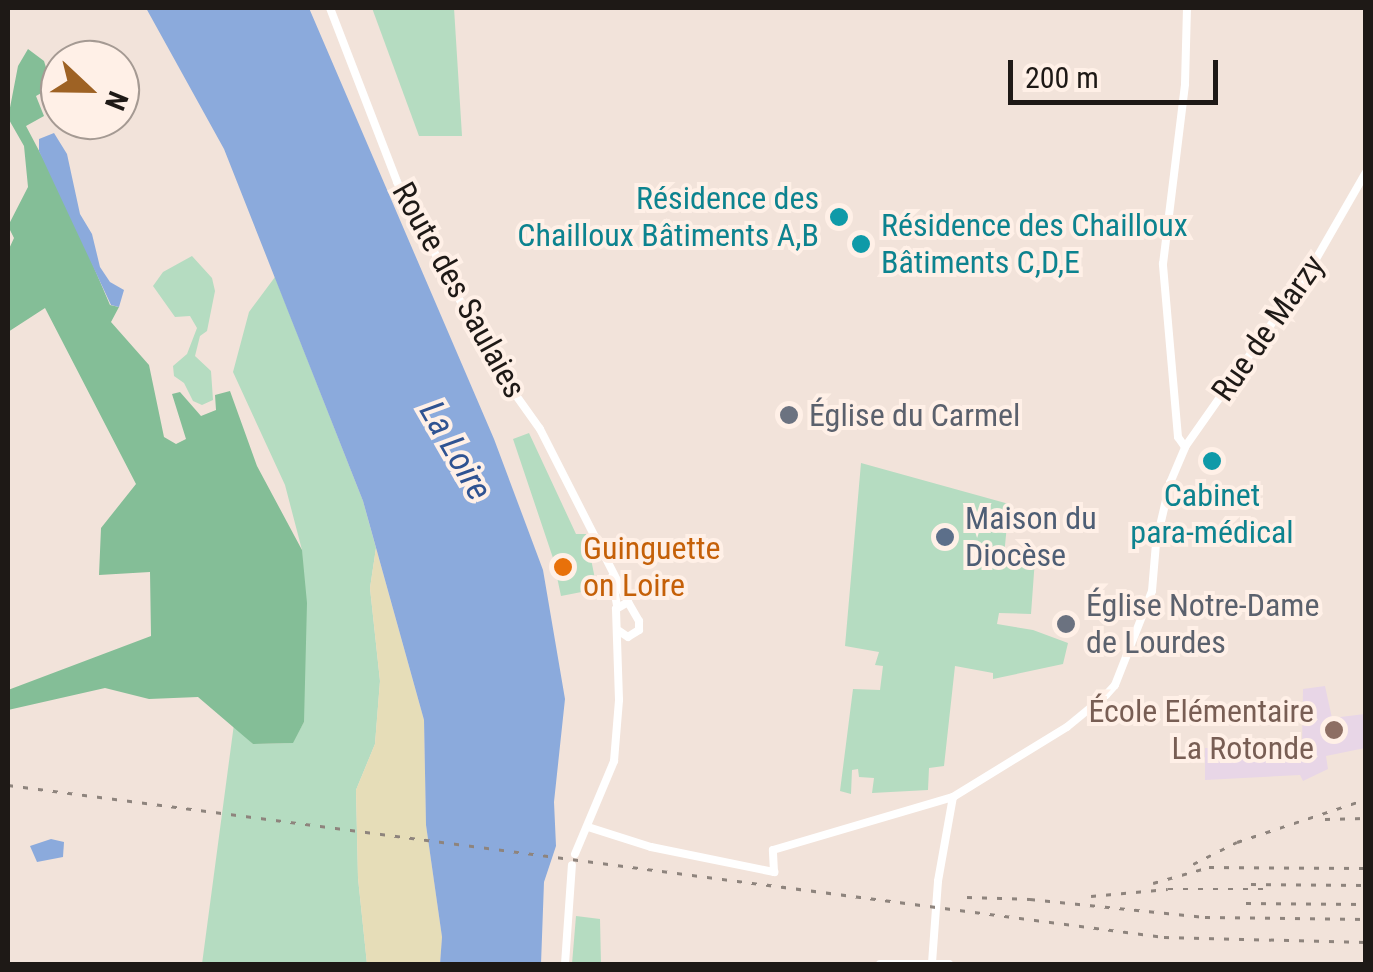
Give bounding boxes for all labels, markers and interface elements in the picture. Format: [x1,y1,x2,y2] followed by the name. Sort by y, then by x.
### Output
[40,40,140,140] north arrow
[1013,40,1223,102] scale bar
[1025,60,1099,95] text: 200 m
[98,87,135,115] text: N
[384,176,534,404] street label: Route des Saulaies
[517,180,819,255] place label: Résidence des Chailloux Bâtiments A,B
[828,206,850,228] marker: Résidence des Chailloux Bâtiments A,B
[881,207,1188,282] place label: Résidence des Chailloux Bâtiments C,D,E
[850,233,872,255] marker: Résidence des Chailloux Bâtiments C,D,E
[1204,248,1332,408] street label: Rue de Marzy
[410,394,500,508] water label: La Loire
[809,396,1020,434] place label: Église du Carmel
[778,404,800,426] marker: Église du Carmel
[1201,450,1223,472] marker: Cabinet para-médical
[1130,477,1294,552] place label: Cabinet para-médical
[965,500,1097,575] place label: Maison du Diocèse
[934,526,956,548] marker: Maison du Diocèse
[583,530,720,605] place label: Guinguette on Loire
[552,556,574,578] marker: Guinguette on Loire
[1086,587,1319,662] place label: Église Notre-Dame de Lourdes
[1055,613,1077,635] marker: Église Notre-Dame de Lourdes
[1088,693,1314,768] place label: École Elémentaire La Rotonde
[1323,719,1345,741] marker: École Elémentaire La Rotonde

